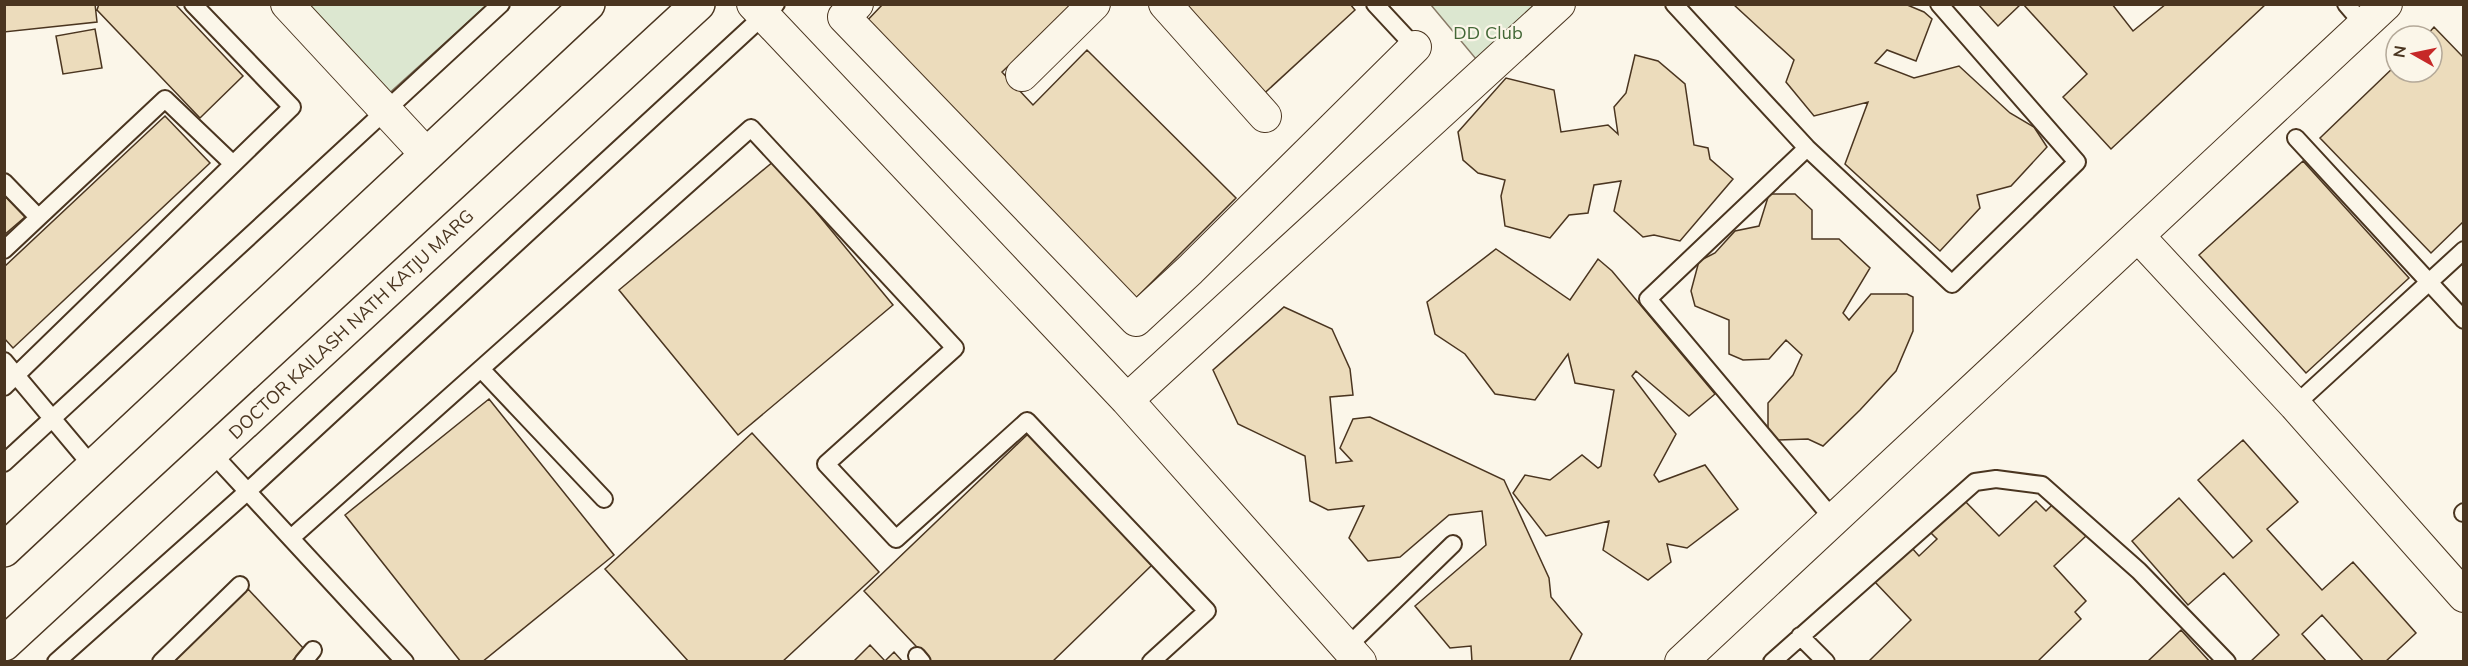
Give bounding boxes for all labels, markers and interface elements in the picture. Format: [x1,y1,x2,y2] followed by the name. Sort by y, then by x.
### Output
[1453,21,1523,44] park label: DD Club
[2384,24,2444,84] north arrow
[2388,44,2410,59] text: N
[224,204,478,444] street label: DOCTOR KAILASH NATH KATJU MARG

